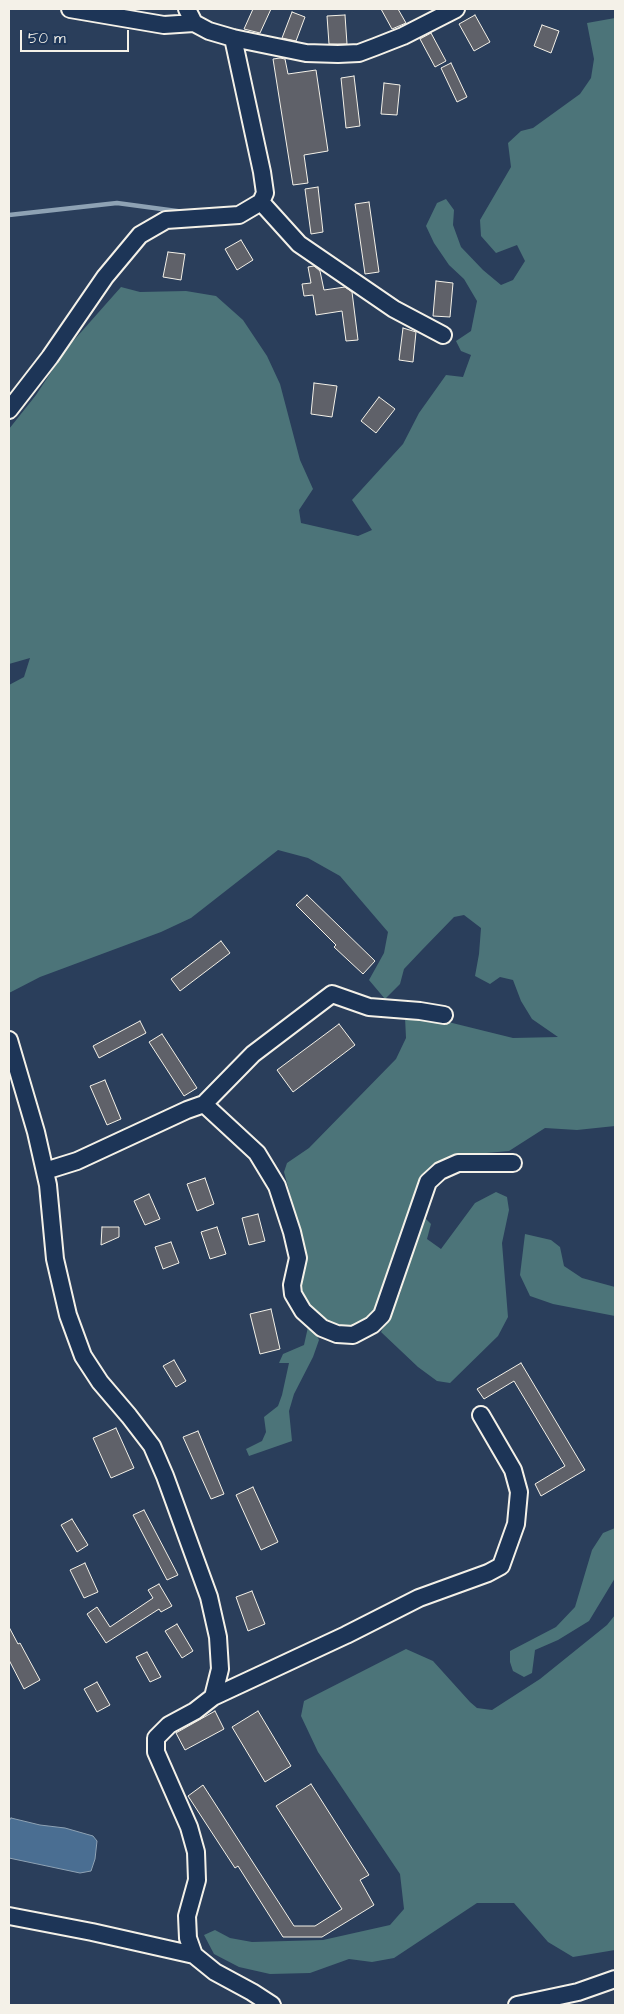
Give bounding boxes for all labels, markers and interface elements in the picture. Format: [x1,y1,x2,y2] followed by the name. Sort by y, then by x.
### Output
[22,20,131,52] scale bar
[28,28,66,49] text: 50 m

